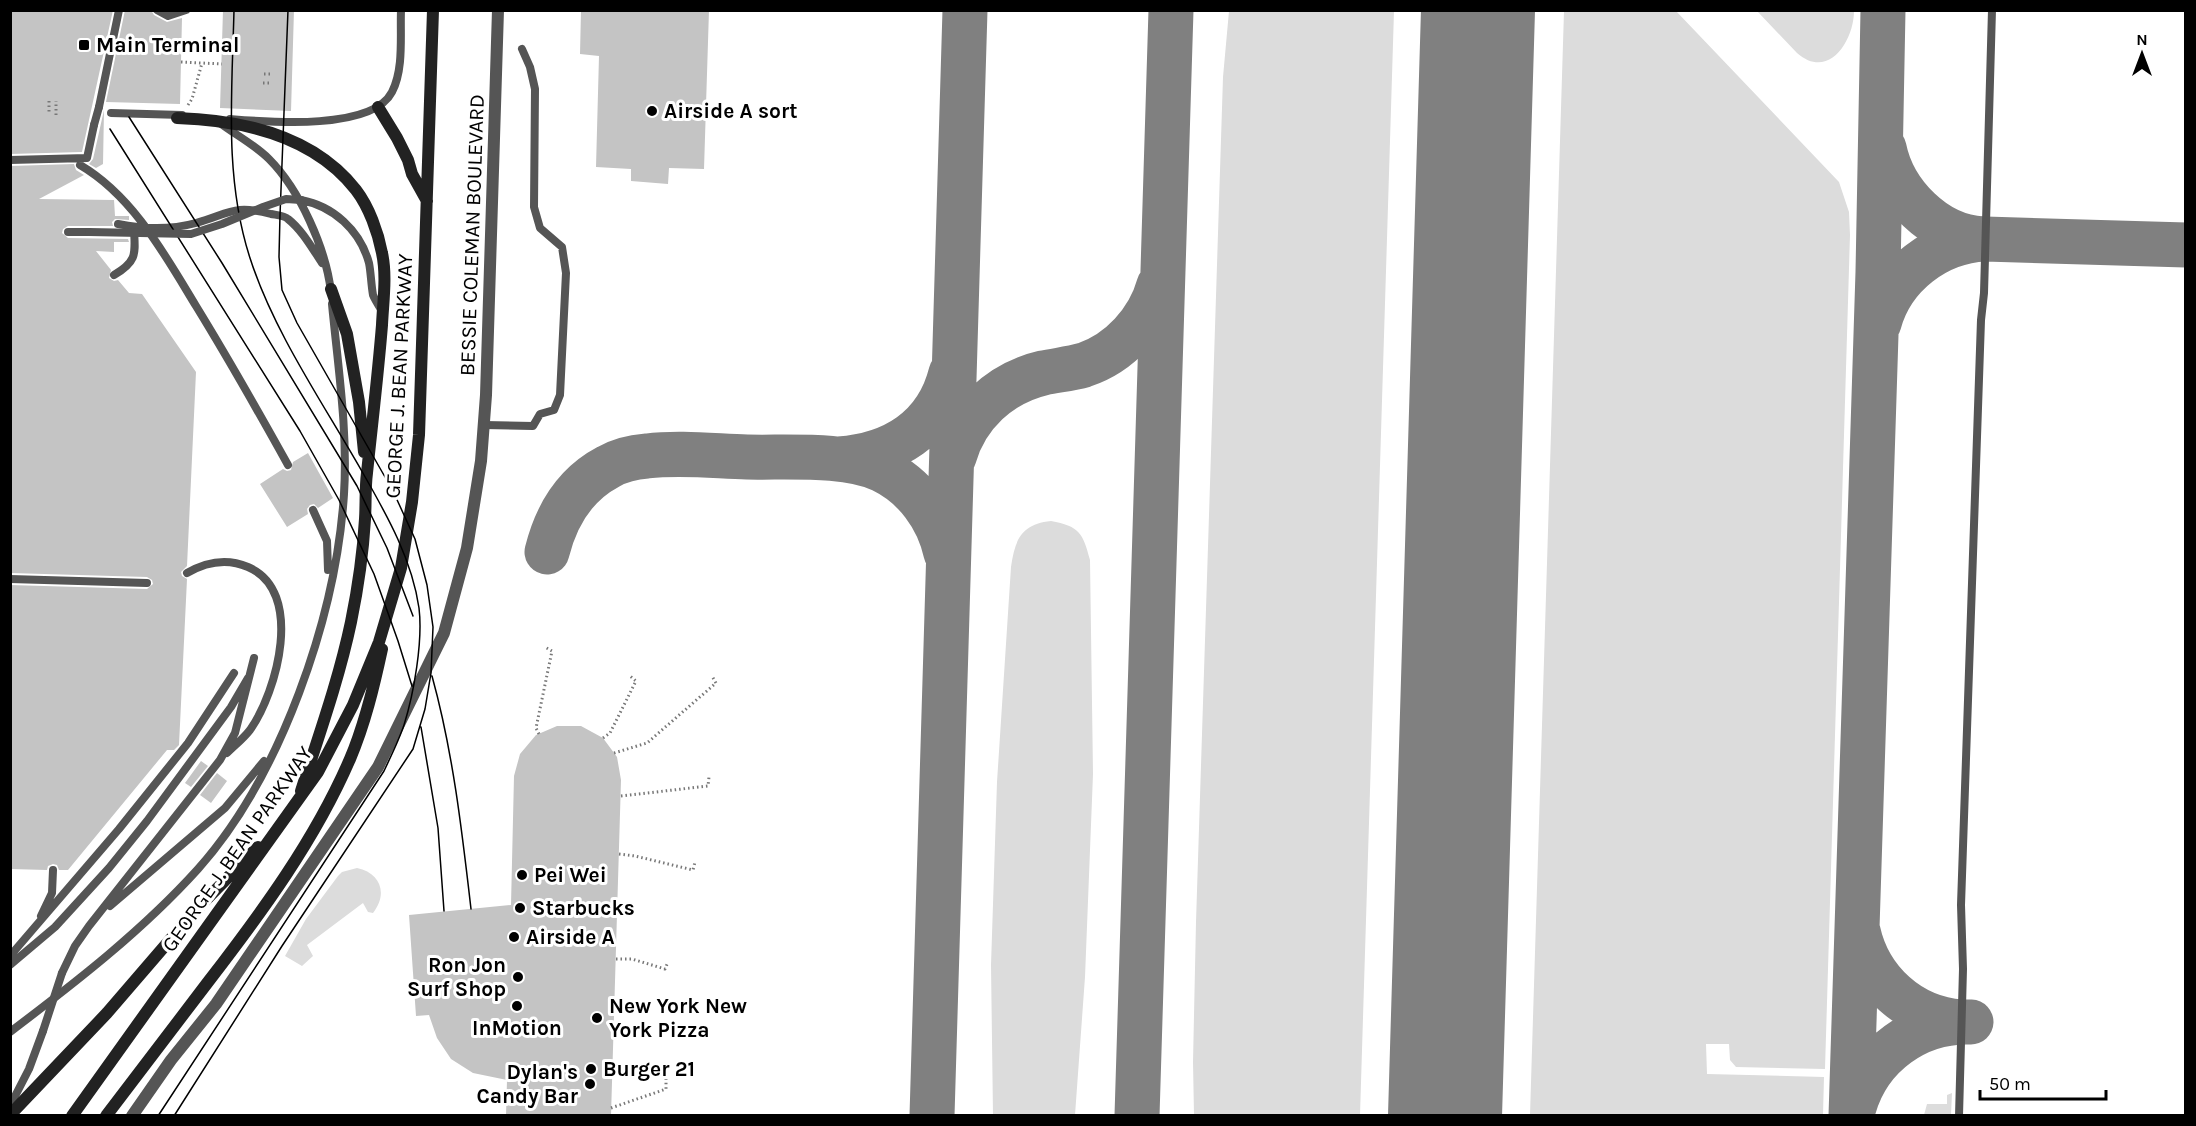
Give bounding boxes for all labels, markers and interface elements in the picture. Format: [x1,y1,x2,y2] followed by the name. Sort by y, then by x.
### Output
[2112,24,2172,84] north arrow
[2136,30,2148,49] text: N
[96,33,239,57] place label: Main Terminal
[77,38,91,52] marker: Main Terminal
[455,94,489,376] street label: BESSIE COLEMAN BOULEVARD
[664,99,798,123] place label: Airside A sort
[645,104,659,118] marker: Airside A sort
[381,252,417,499] street label: GEORGE J. BEAN PARKWAY
[157,741,317,956] street label: GEORGE J. BEAN PARKWAY
[534,863,607,887] place label: Pei Wei
[515,868,529,882] marker: Pei Wei
[532,896,635,920] place label: Starbucks
[513,901,527,915] marker: Starbucks
[526,925,615,949] place label: Airside A
[507,930,521,944] marker: Airside A
[407,953,506,1001] place label: Ron Jon Surf Shop
[511,970,525,984] marker: Ron Jon Surf Shop
[609,994,747,1042] place label: New York New York Pizza
[510,999,524,1013] marker: InMotion
[590,1011,604,1025] marker: New York New York Pizza
[472,1016,562,1040] place label: InMotion
[603,1057,695,1081] place label: Burger 21
[476,1060,579,1108] place label: Dylan's Candy Bar
[584,1062,598,1076] marker: Burger 21
[1980,1063,2106,1101] scale bar
[1989,1073,2031,1095] text: 50 m
[583,1077,597,1091] marker: Dylan's Candy Bar

